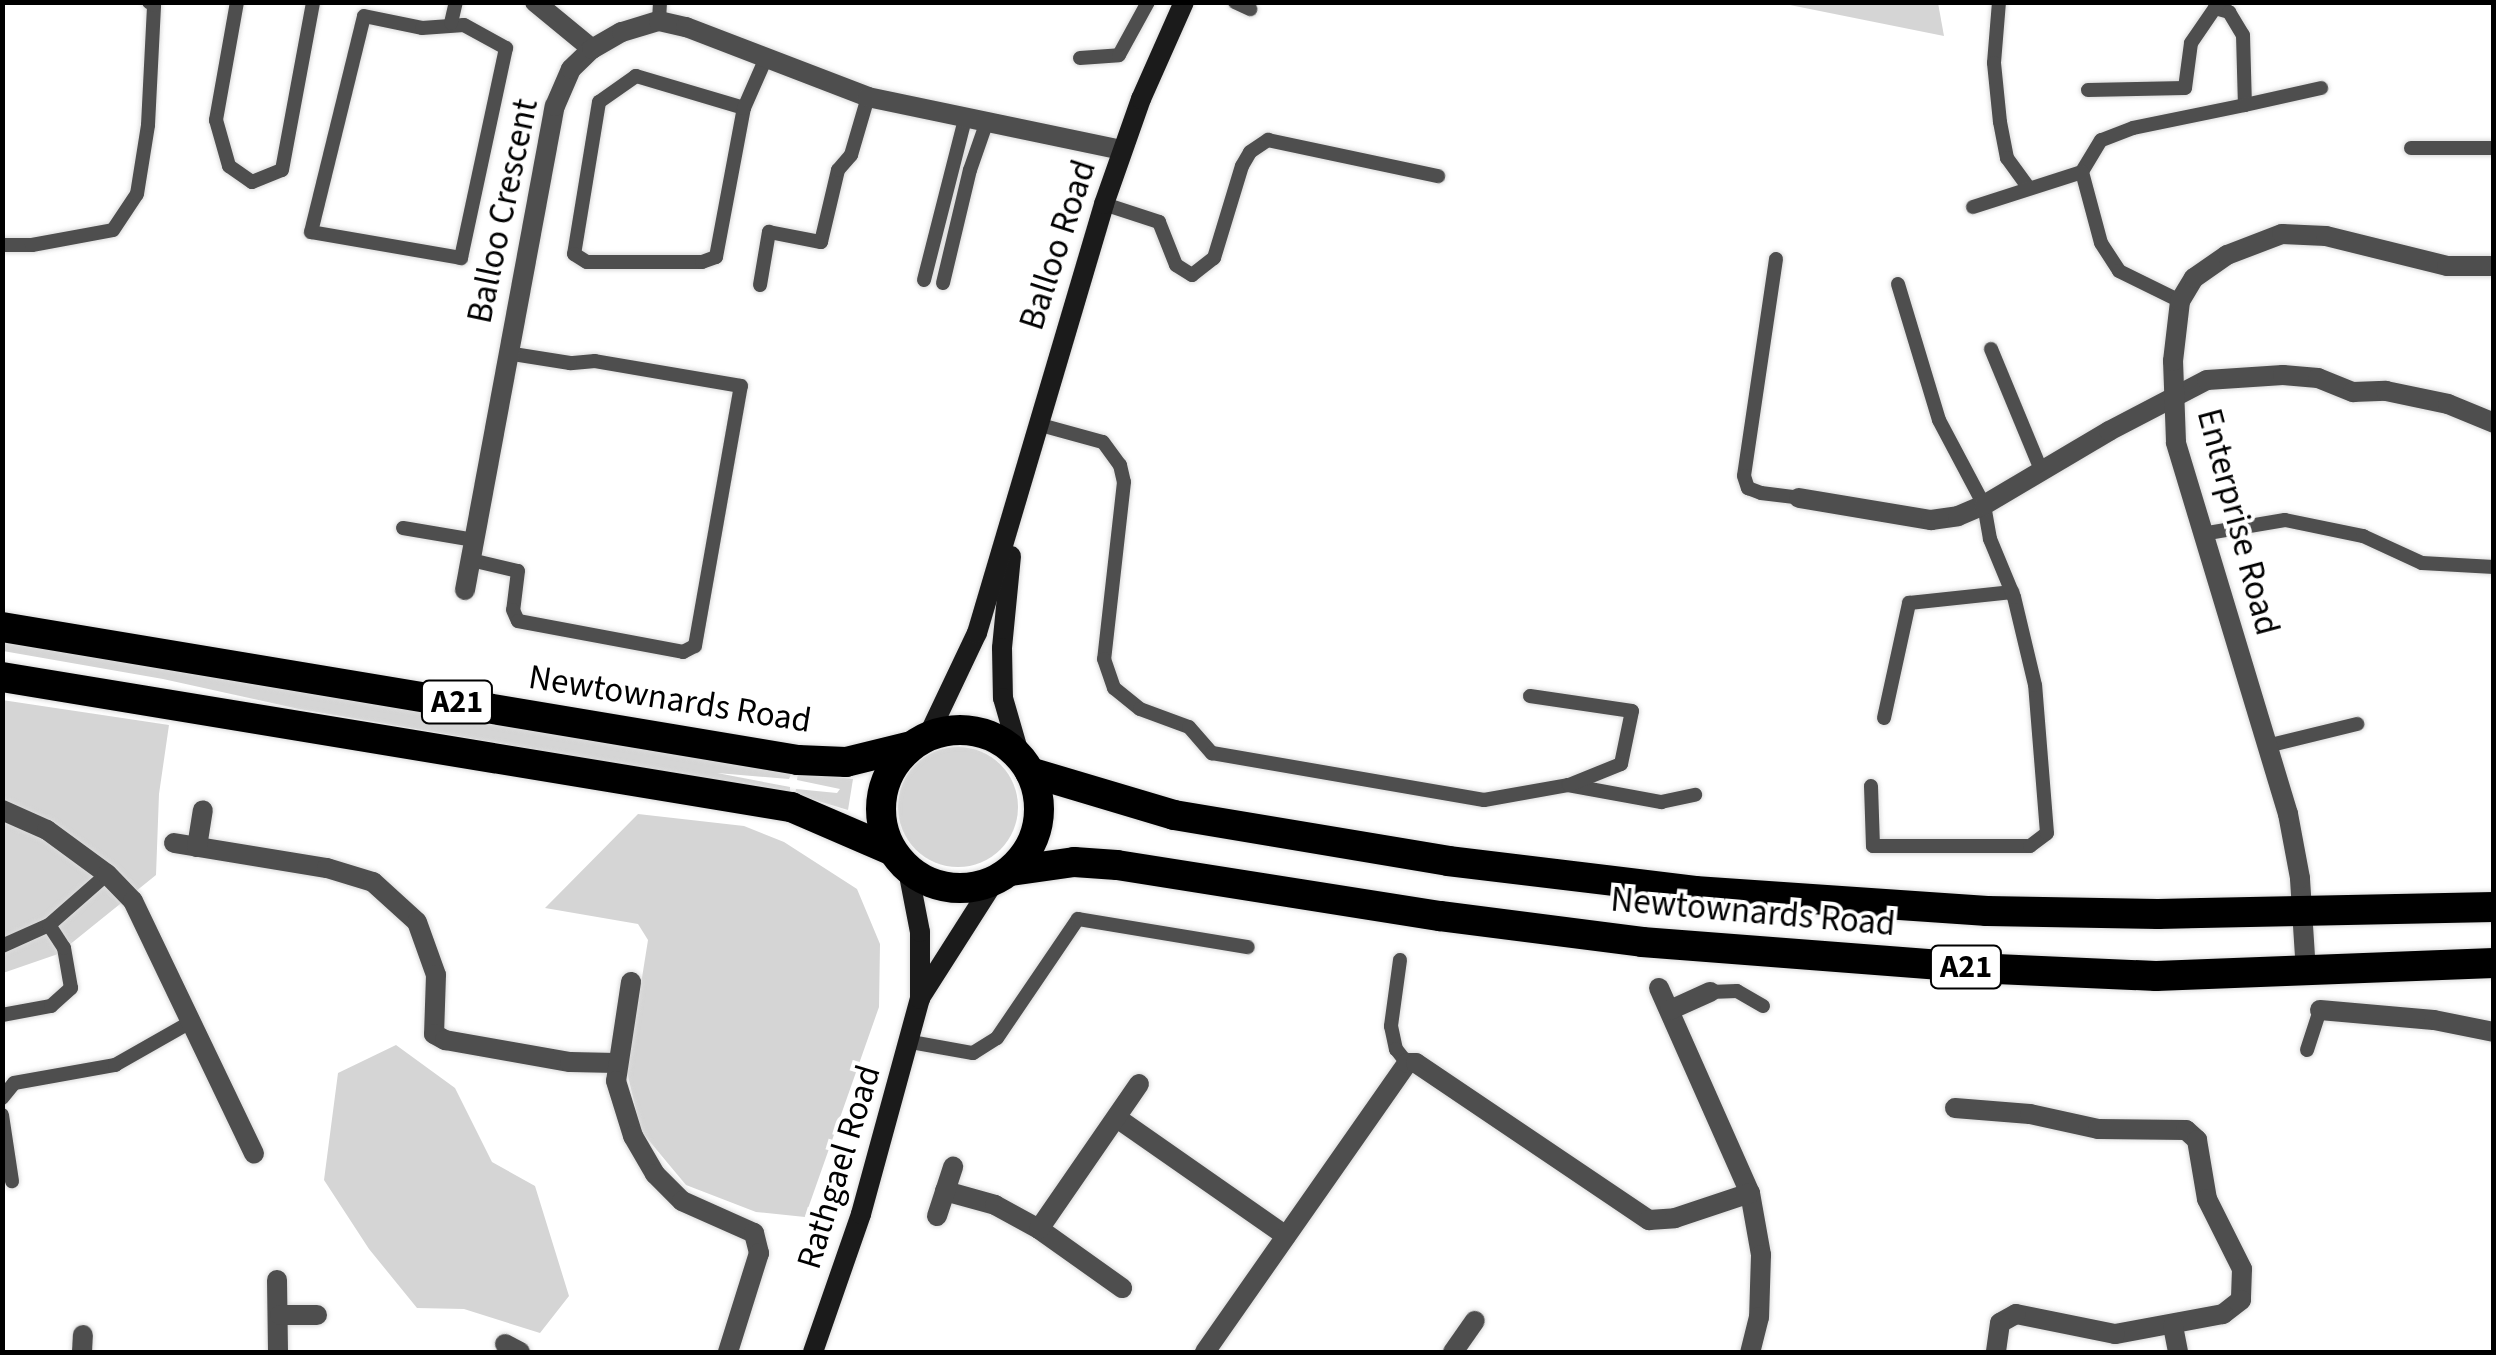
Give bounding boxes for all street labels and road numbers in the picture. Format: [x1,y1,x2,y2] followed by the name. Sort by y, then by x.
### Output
[459,95,547,327] street label: Balloo Crescent
[1011,155,1105,335] street label: Balloo Road
[2188,404,2288,640] street label: Enterprise Road
[526,656,814,742] street label: Newtownards Road
[420,675,494,729] road number: A21
[1609,879,1897,945] street label: Newtownards Road
[1928,940,2004,994] road number: A21
[788,1060,890,1274] street label: Rathgael Road

